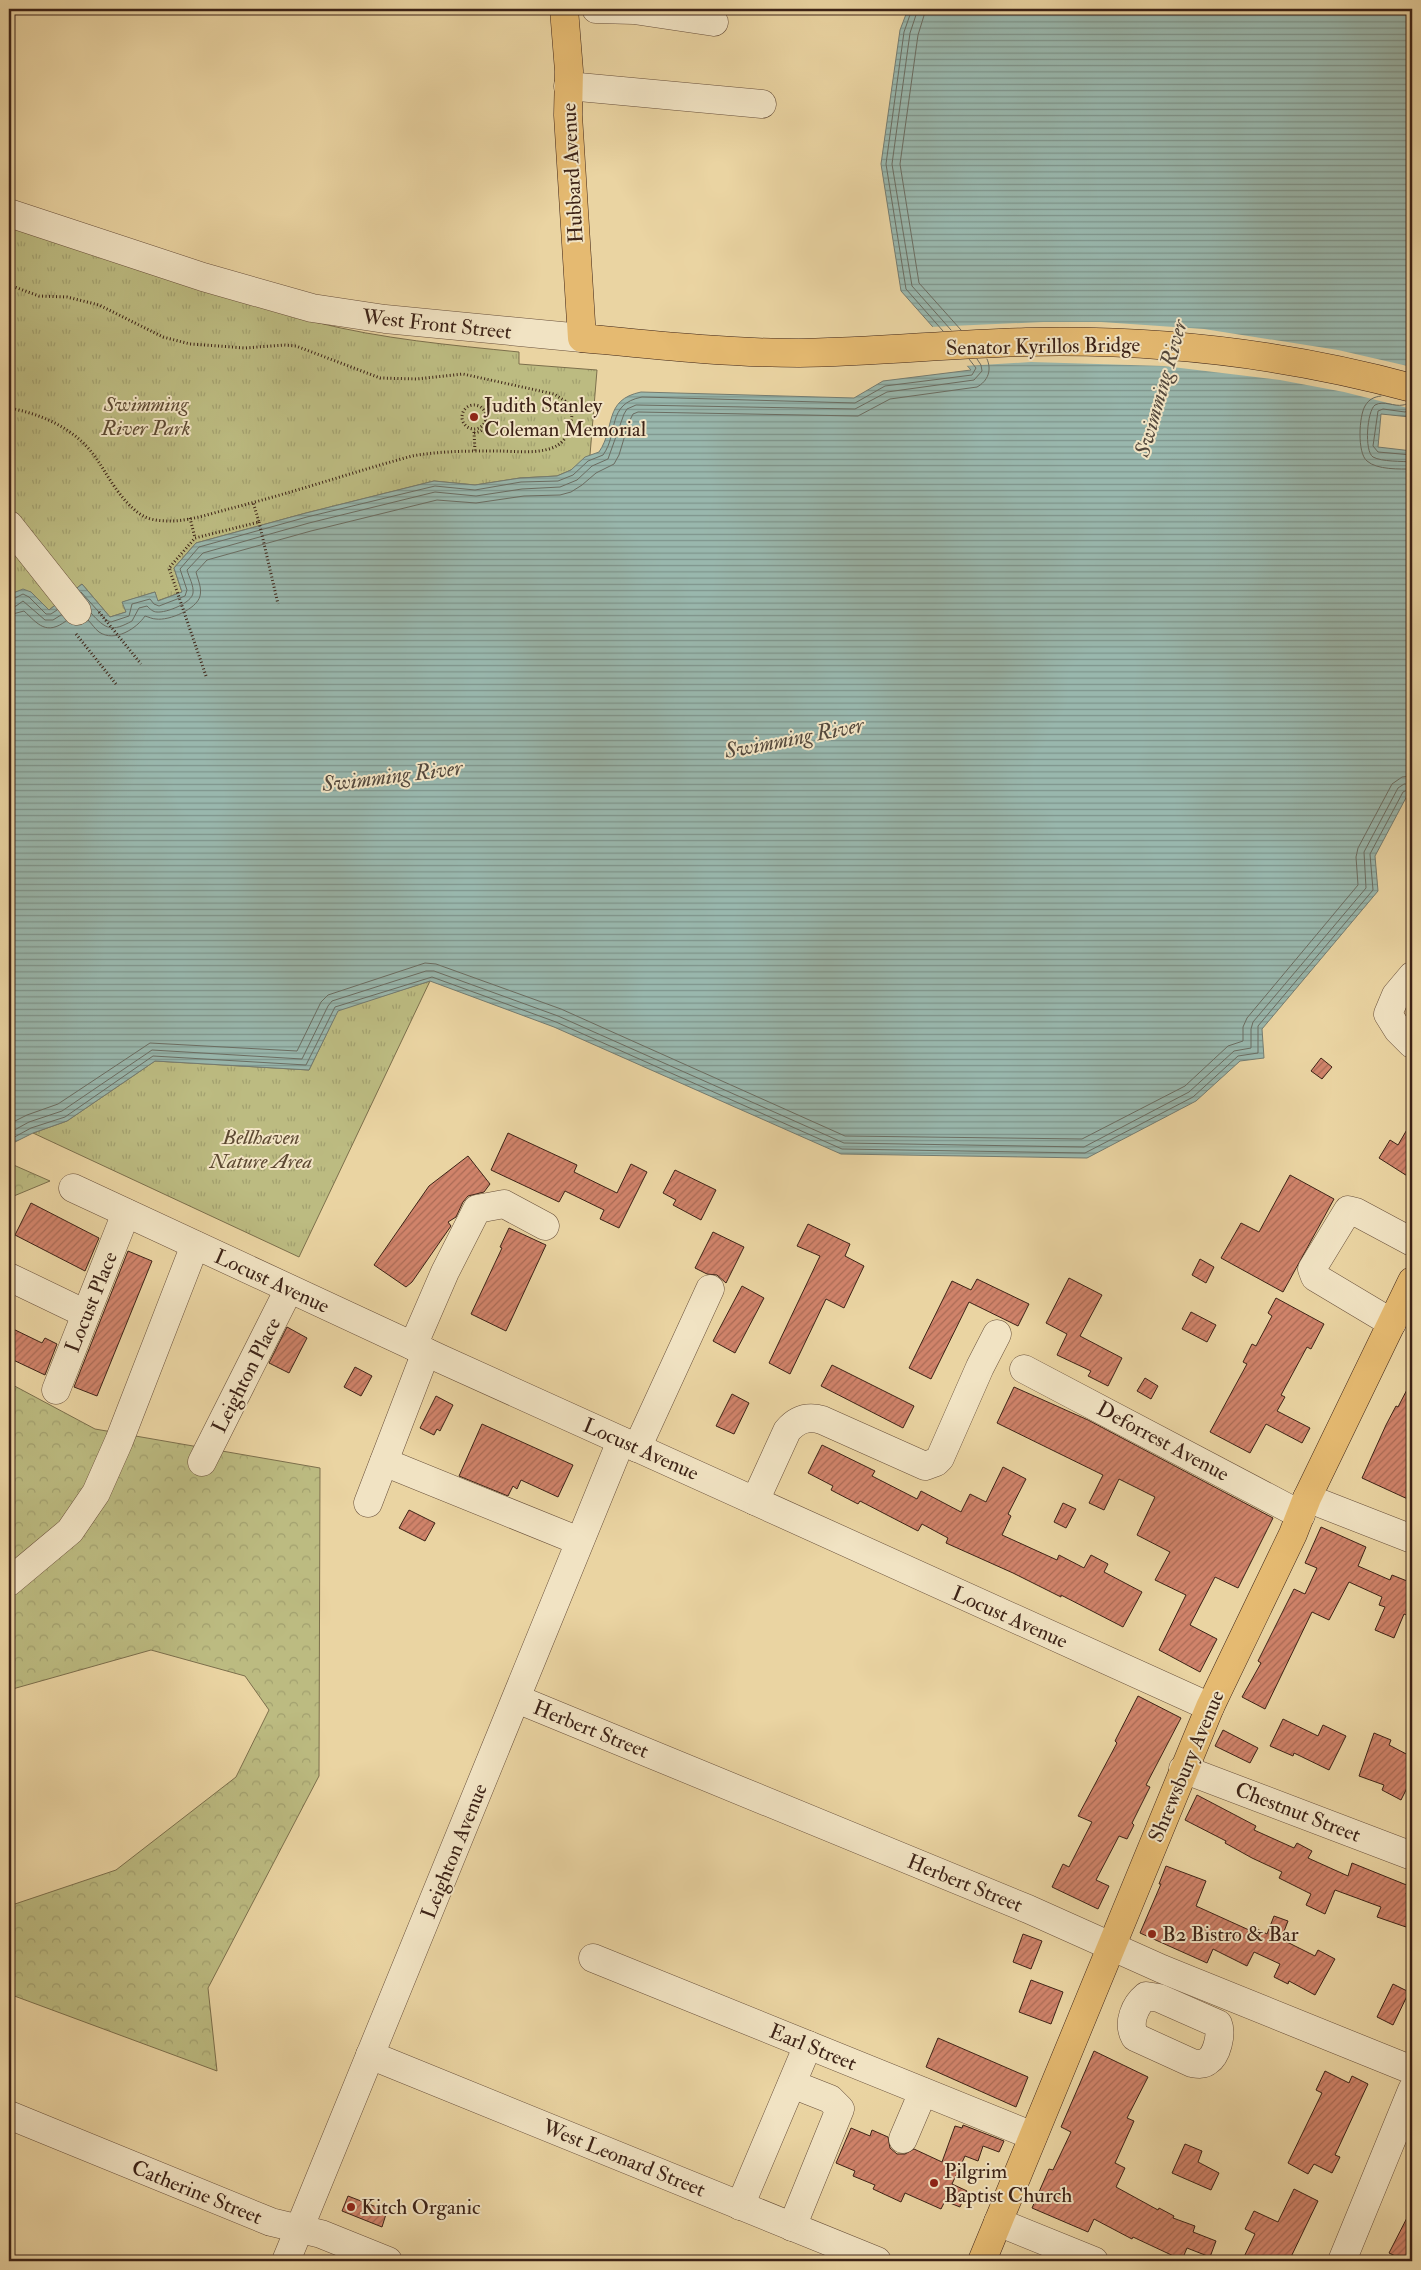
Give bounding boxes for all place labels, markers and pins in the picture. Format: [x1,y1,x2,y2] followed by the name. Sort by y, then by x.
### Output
[483,392,647,443] place label: Judith Stanley Coleman Memorial
[468,411,480,423] marker: Judith Stanley Coleman Memorial
[1162,1921,1299,1948] place label: B2 Bistro & Bar
[1146,1928,1158,1940] marker: B2 Bistro & Bar
[944,2158,1072,2209] place label: Pilgrim Baptist Church
[928,2177,940,2189] marker: Pilgrim Baptist Church
[361,2194,481,2221] place label: Kitch Organic
[345,2201,357,2213] marker: Kitch Organic

